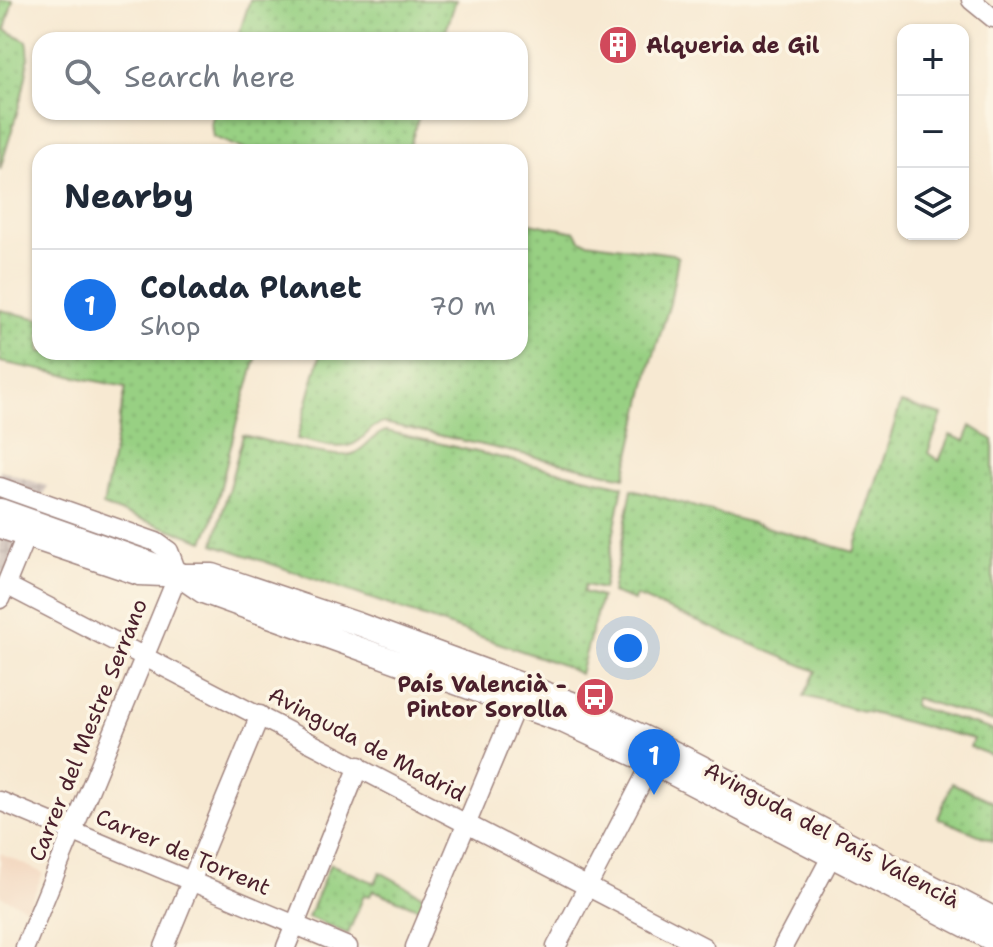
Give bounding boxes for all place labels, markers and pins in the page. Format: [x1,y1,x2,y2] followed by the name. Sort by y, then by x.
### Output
[597,24,639,66] building icon: Alqueria de Gil
[646,31,820,60] place label: Alqueria de Gil
[397,670,567,724] place label: País Valencià - Pintor Sorolla
[574,676,616,718] bus stop icon: País Valencià - Pintor Sorolla
[628,729,680,795] pin: 1

